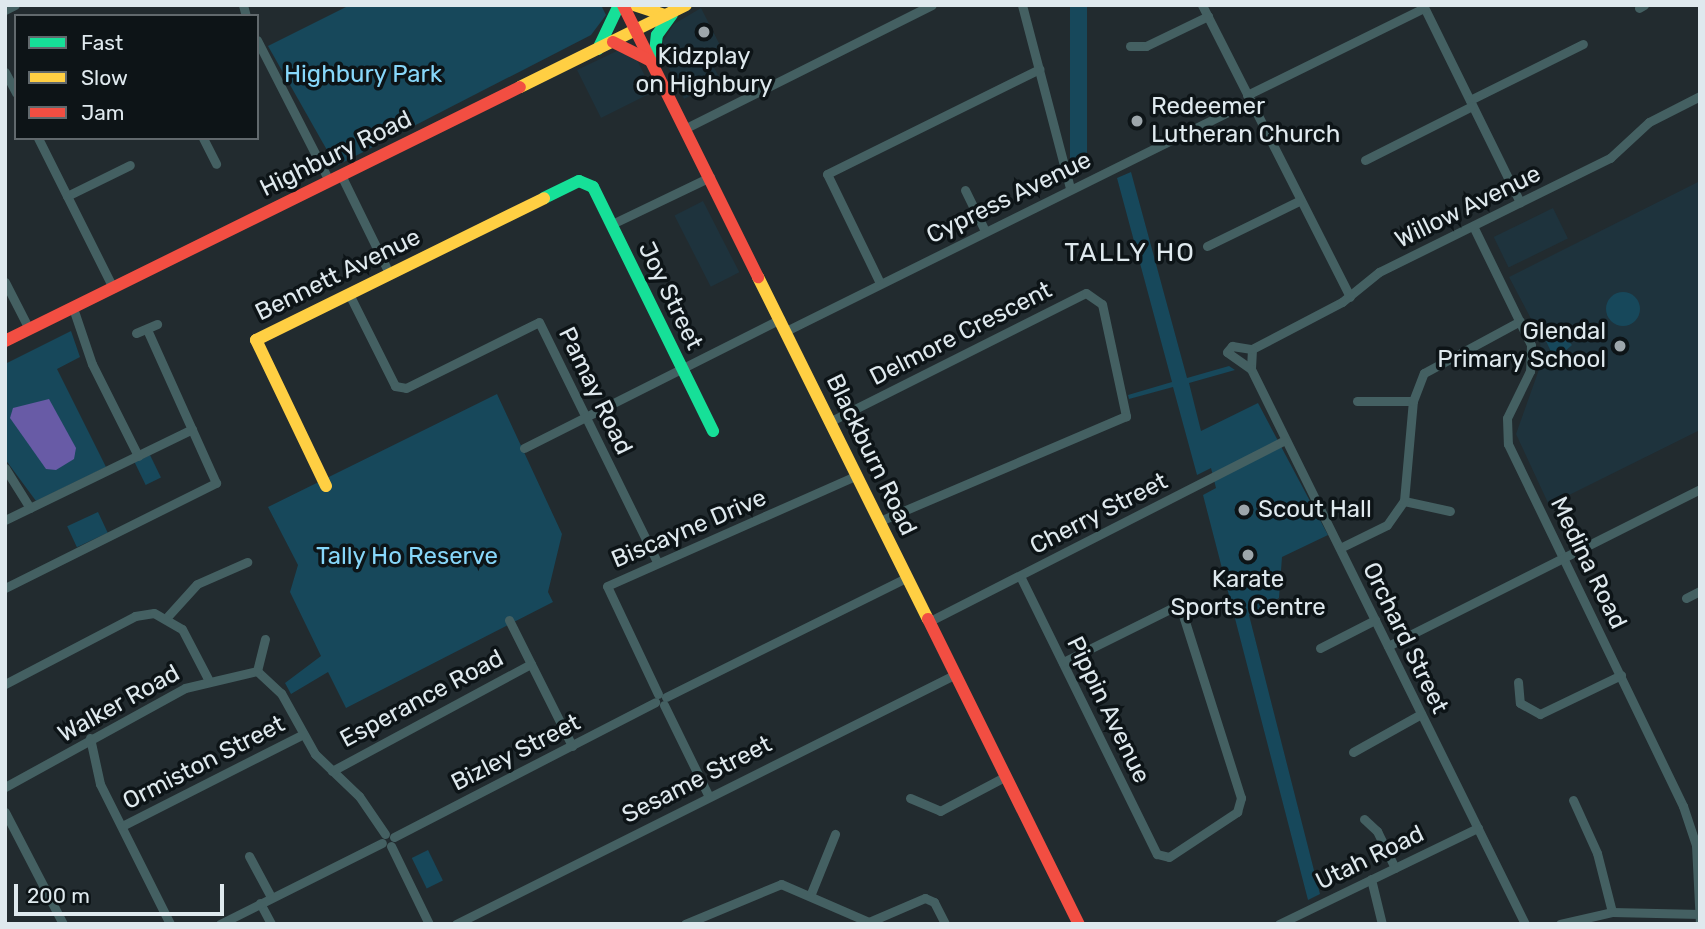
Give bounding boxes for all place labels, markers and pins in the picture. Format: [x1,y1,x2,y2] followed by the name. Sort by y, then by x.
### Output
[696,24,712,40] marker: Kidzplay on Highbury
[635,43,773,99] place label: Kidzplay on Highbury
[1151,93,1340,149] place label: Redeemer Lutheran Church
[1129,113,1145,129] marker: Redeemer Lutheran Church
[1437,318,1606,374] place label: Glendal Primary School
[1612,338,1628,354] marker: Glendal Primary School
[1258,496,1372,524] place label: Scout Hall
[1236,502,1252,518] marker: Scout Hall
[1240,547,1256,563] marker: Karate Sports Centre
[1170,566,1326,622] place label: Karate Sports Centre

